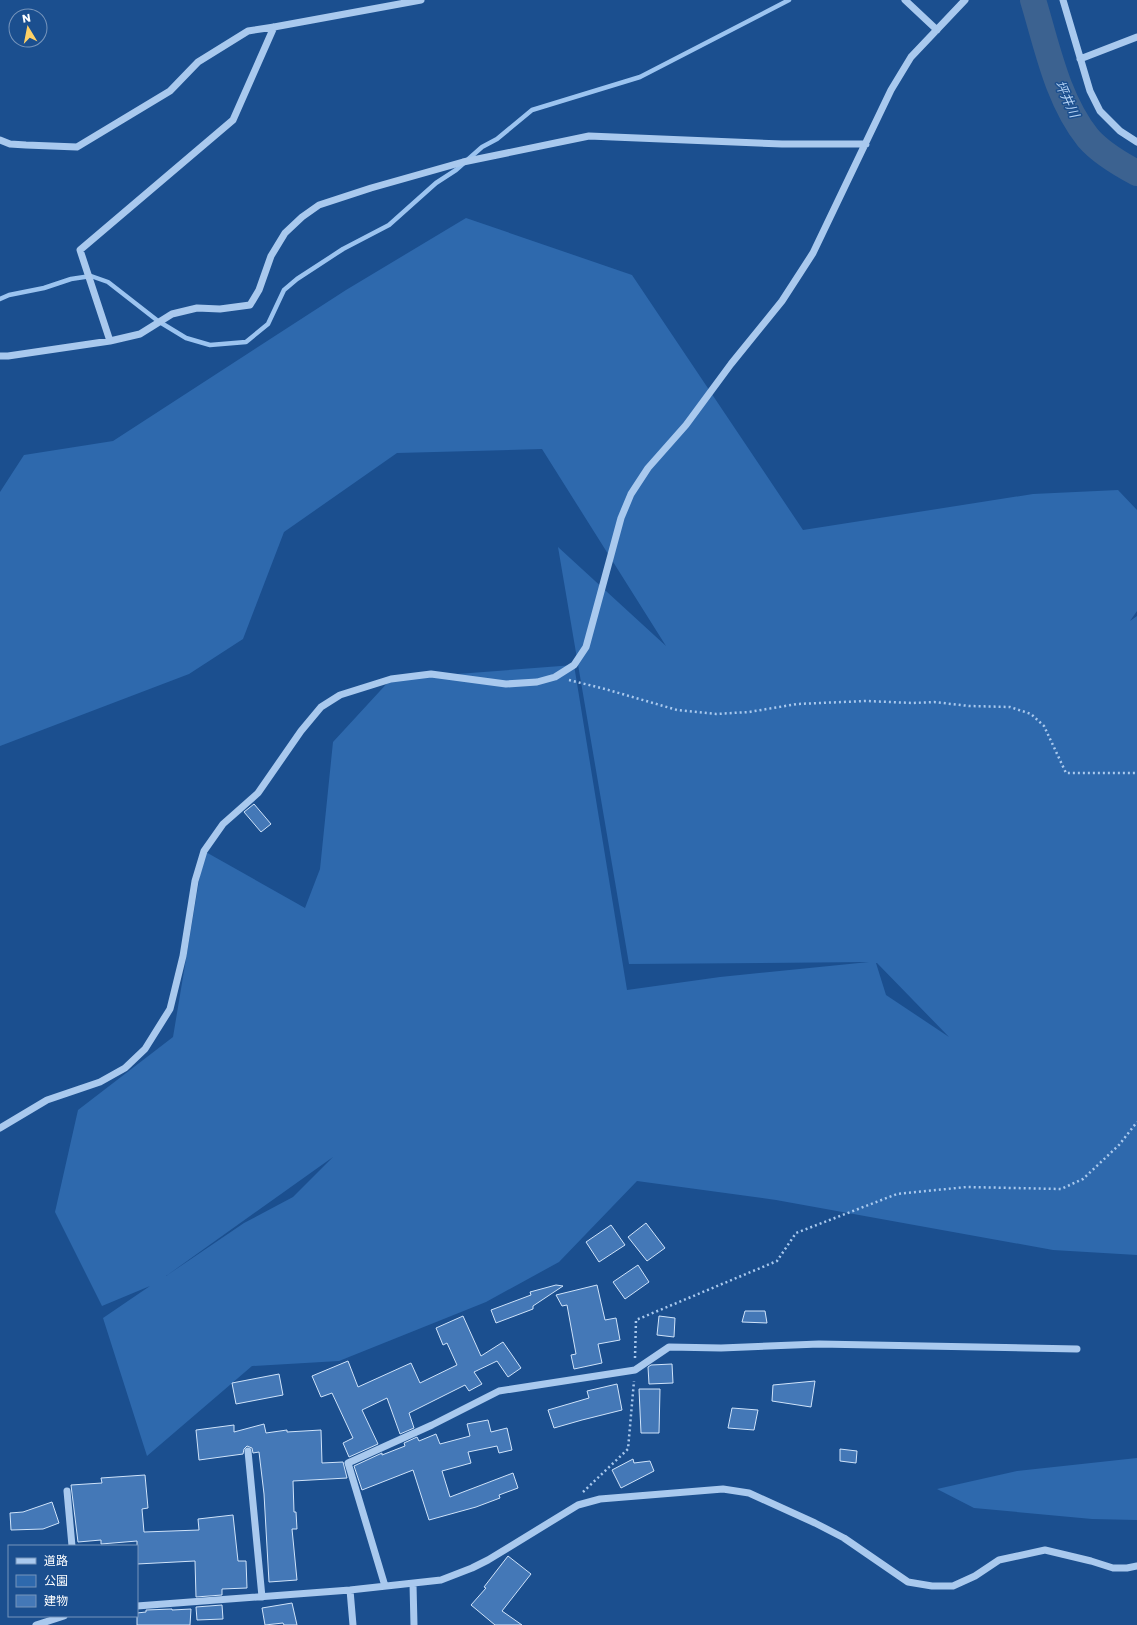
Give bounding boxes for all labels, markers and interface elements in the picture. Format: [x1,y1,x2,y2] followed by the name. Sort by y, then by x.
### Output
[8,8,48,48] north arrow
[21,10,32,27] text: N
[1050,77,1085,122] water label: 坪井川
[8,1545,138,1617] legend
[44,1552,68,1569] text: 道路
[44,1572,68,1589] text: 公園
[44,1592,68,1609] text: 建物

